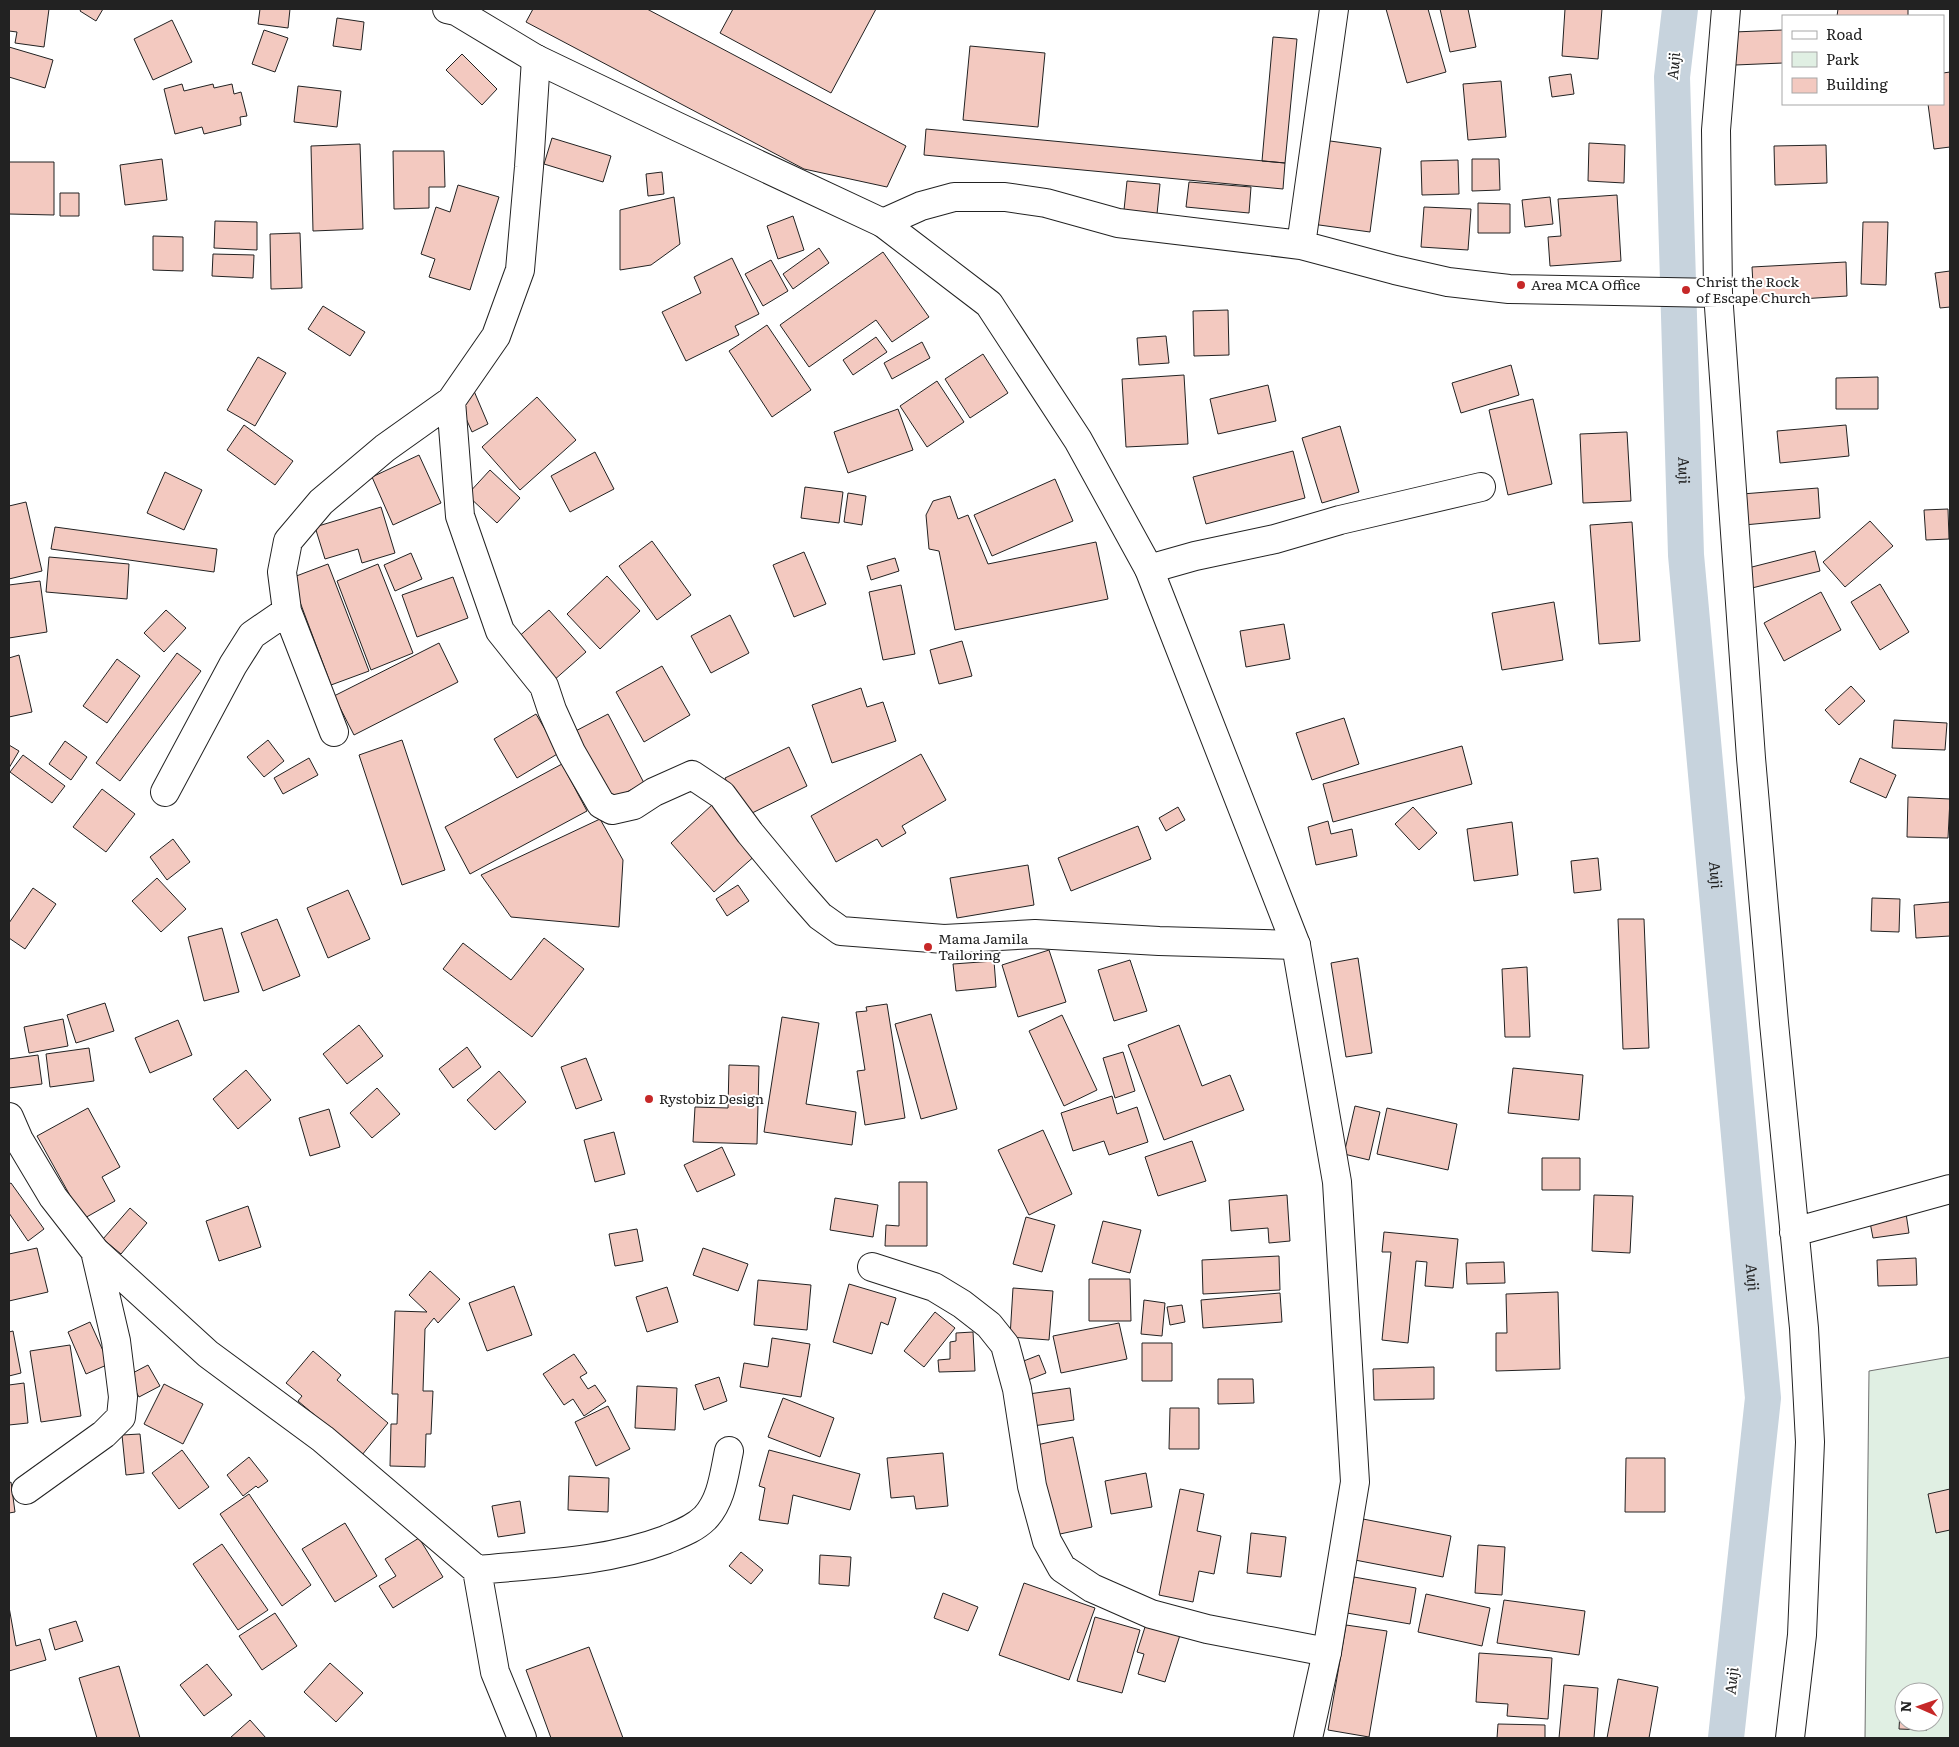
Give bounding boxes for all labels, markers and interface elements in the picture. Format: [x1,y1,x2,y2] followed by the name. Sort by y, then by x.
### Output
[1782,15,1944,105] legend
[1826,22,1862,45] text: Road
[1826,47,1860,70] text: Park
[1660,51,1685,81] water label: Auji
[1826,72,1888,95] text: Building
[1696,271,1811,307] place label: Christ the Rock of Escape Church
[1531,274,1640,294] place label: Area MCA Office
[1515,279,1527,291] marker: Area MCA Office
[1680,284,1692,296] marker: Christ the Rock of Escape Church
[1673,456,1697,485] water label: Auji
[1704,860,1729,890] water label: Auji
[938,928,1029,964] place label: Mama Jamila Tailoring
[922,941,934,953] marker: Mama Jamila Tailoring
[659,1088,764,1108] place label: Rystobiz Design
[643,1093,655,1105] marker: Rystobiz Design
[1741,1262,1766,1292] water label: Auji
[1718,1665,1743,1696] water label: Auji
[1894,1682,1944,1732] north arrow
[1895,1700,1915,1713] text: N

